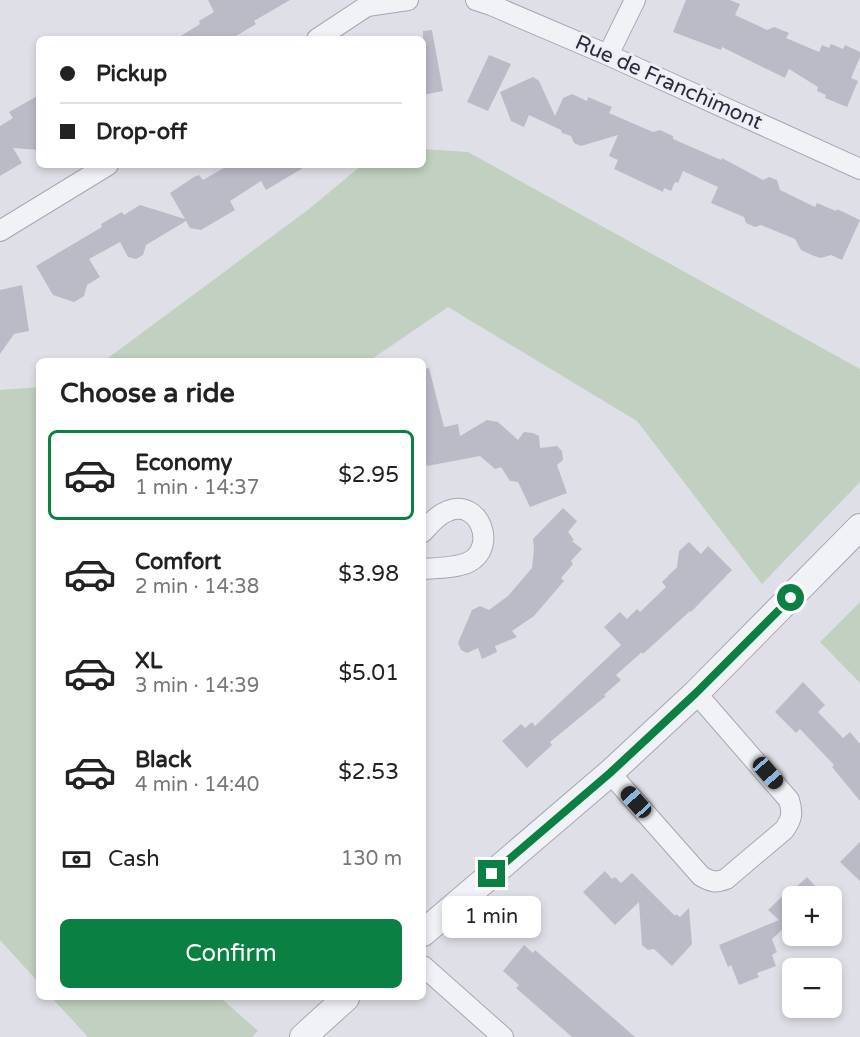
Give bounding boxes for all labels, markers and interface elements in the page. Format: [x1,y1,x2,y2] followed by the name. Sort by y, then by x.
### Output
[571,30,766,135] street label: Rue de Franchimont
[96,61,167,87] text: Pickup
[96,119,187,145] text: Drop-off
[60,377,235,410] text: Choose a ride
[63,448,117,502] icon: car
[135,450,232,476] text: Economy
[338,462,399,488] text: $2.95
[135,476,259,500] text: 1 min · 14:37
[63,547,117,601] icon: car
[135,549,221,575] text: Comfort
[338,561,399,587] text: $3.98
[135,575,259,599] text: 2 min · 14:38
[777,584,804,611] route start
[63,646,117,700] icon: car
[135,648,162,674] text: XL
[338,660,399,686] text: $5.01
[135,674,259,698] text: 3 min · 14:39
[63,745,117,799] icon: car
[135,747,192,773] text: Black
[749,754,787,792] car
[338,759,399,785] text: $2.53
[135,773,259,797] text: 4 min · 14:40
[617,783,655,821] car
[60,843,93,876] icon: cash
[108,846,160,872] text: Cash
[341,847,402,871] text: 130 m
[478,860,505,887] route end
[782,886,842,1018] map controls
[782,886,842,946] button: +
[442,895,542,937] callout: 1 min
[465,905,518,929] text: 1 min
[60,919,402,988] button: Confirm
[782,958,842,1018] button: −

